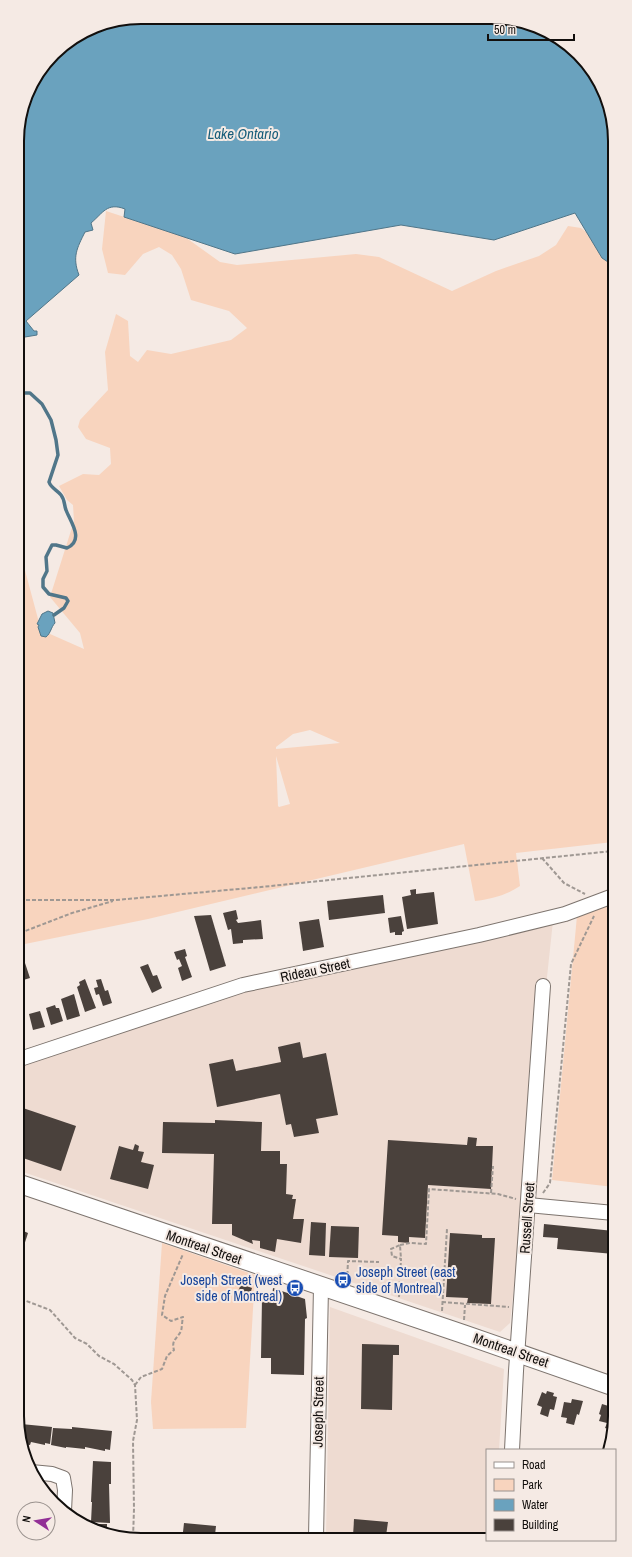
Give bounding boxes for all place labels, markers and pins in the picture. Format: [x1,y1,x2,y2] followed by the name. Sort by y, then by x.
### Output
[356,1263,456,1297] place label: Joseph Street (east side of Montreal)
[333,1270,353,1290] bus stop icon: Joseph Street (east side of Montreal)
[181,1271,282,1305] place label: Joseph Street (west side of Montreal)
[285,1278,305,1298] bus stop icon: Joseph Street (west side of Montreal)

